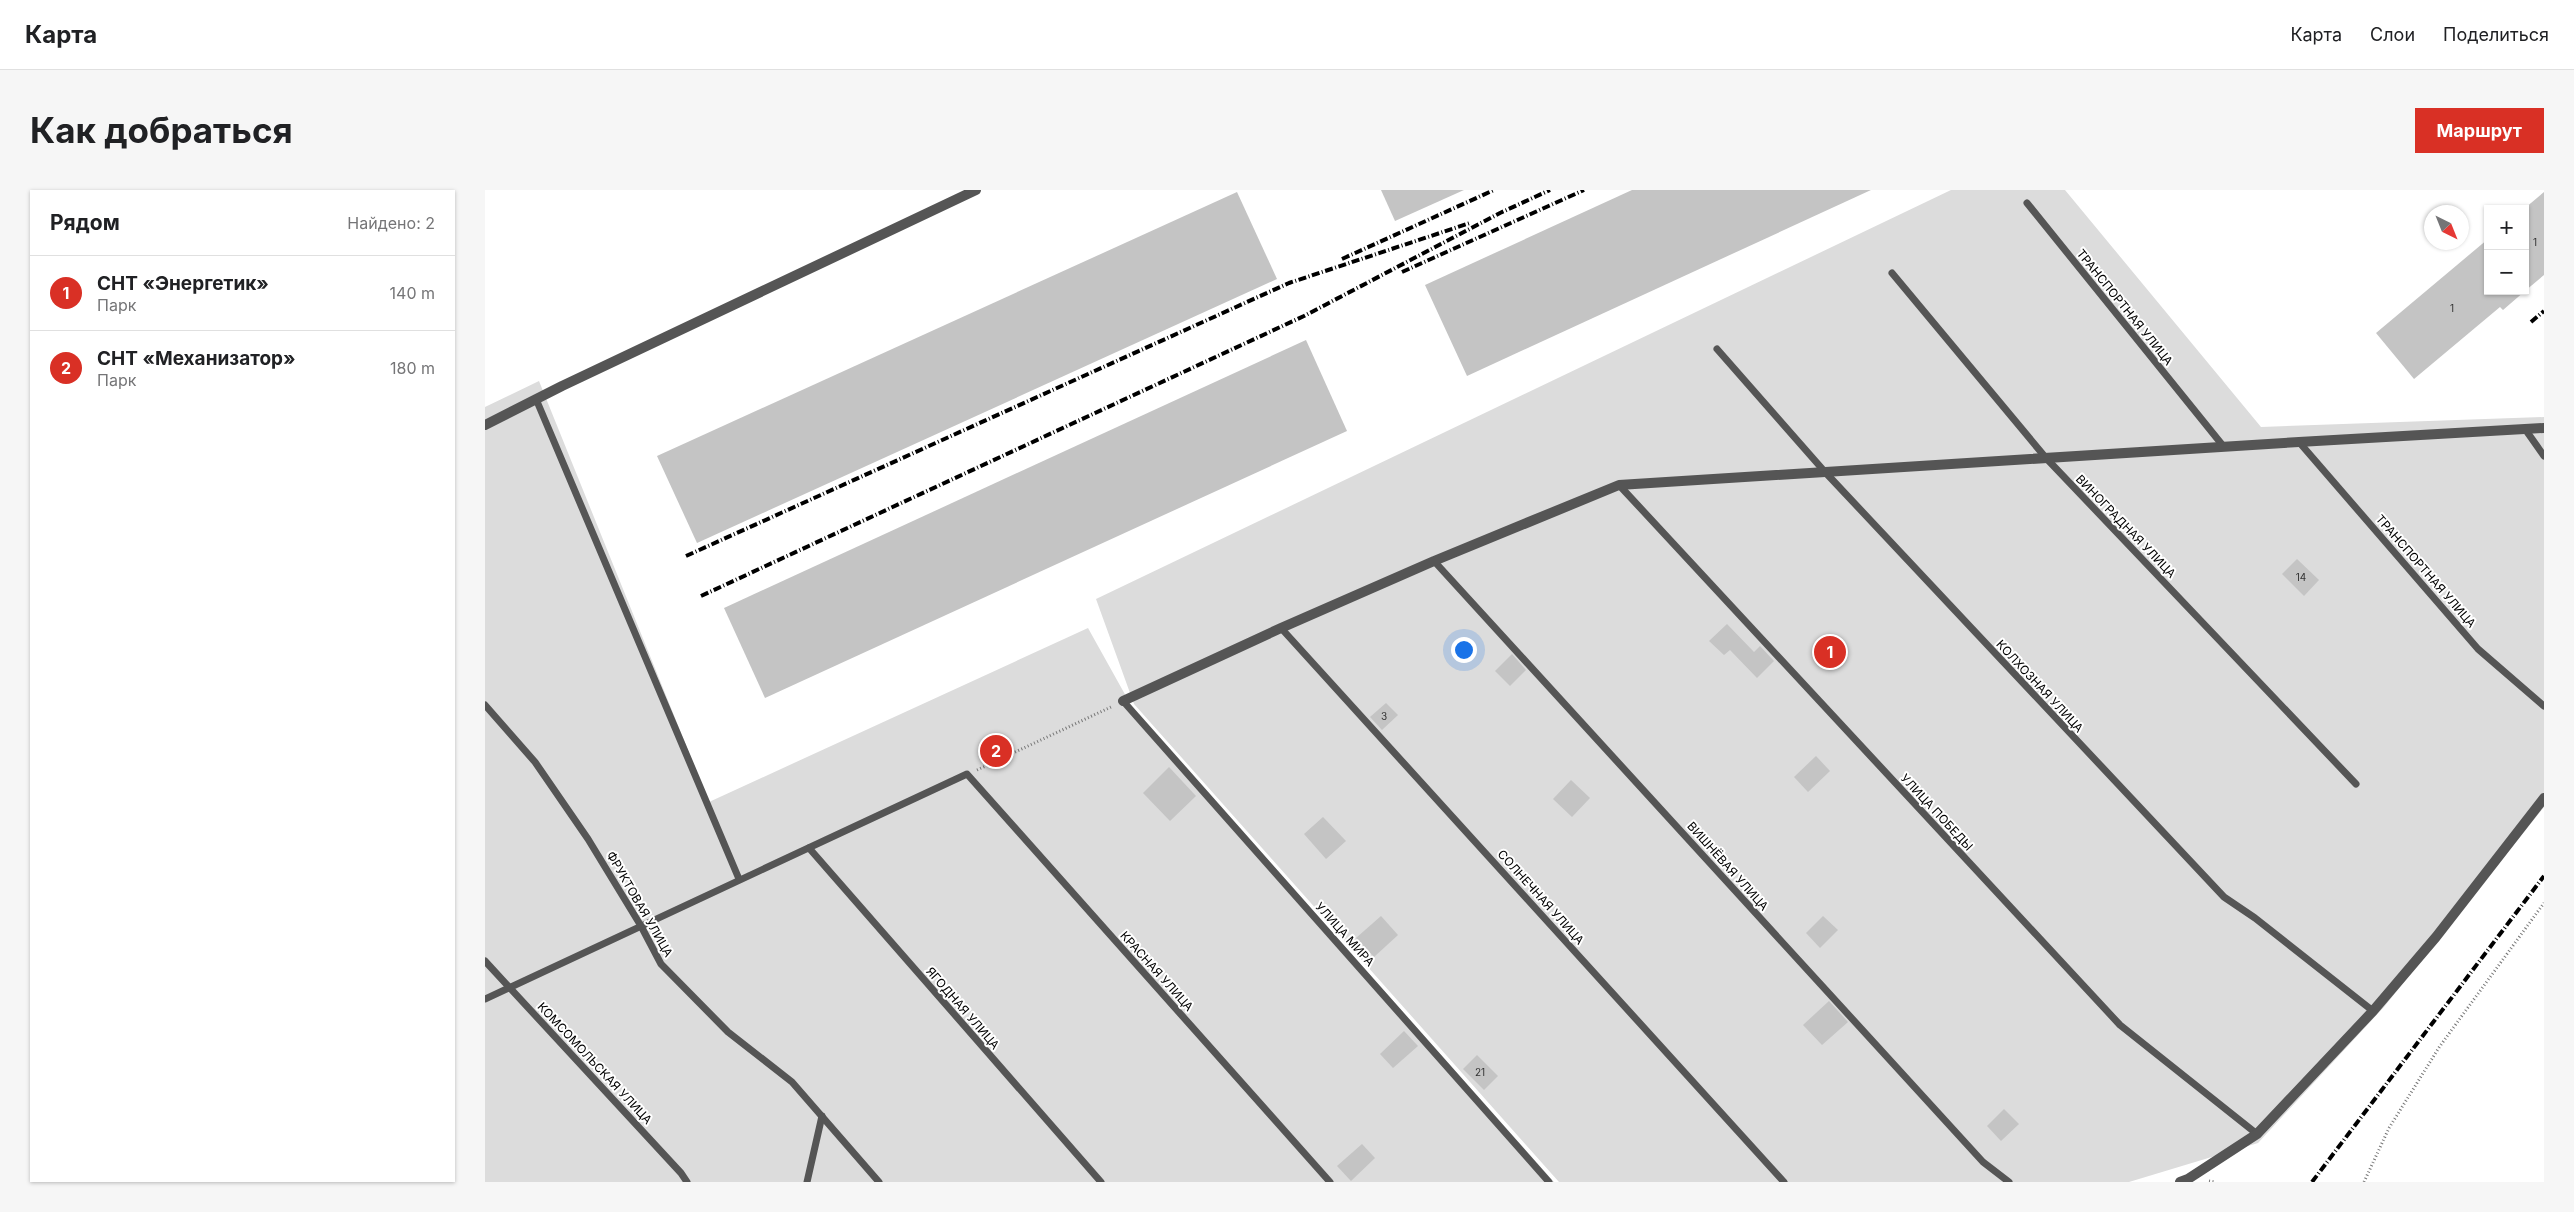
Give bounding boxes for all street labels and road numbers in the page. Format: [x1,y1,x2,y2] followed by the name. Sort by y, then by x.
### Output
[2074,246,2176,368] street label: ТРАНСПОРТНАЯ УЛИЦА
[2073,471,2179,581] street label: ВИНОГРАДНАЯ УЛИЦА
[2373,511,2479,631] street label: ТРАНСПОРТНАЯ УЛИЦА
[1993,637,2087,735] street label: КОЛХОЗНАЯ УЛИЦА
[1898,771,1976,853] street label: УЛИЦА ПОБЕДЫ
[1684,819,1772,913] street label: ВИШНЁВАЯ УЛИЦА
[1495,847,1587,947] street label: СОЛНЕЧНАЯ УЛИЦА
[604,849,676,959] street label: ФРУКТОВАЯ УЛИЦА
[1312,899,1378,969] street label: УЛИЦА МИРА
[1117,928,1197,1014] street label: КРАСНАЯ УЛИЦА
[923,964,1003,1052] street label: ЯГОДНАЯ УЛИЦА
[535,999,655,1127] street label: КОМСОМОЛЬСКАЯ УЛИЦА

